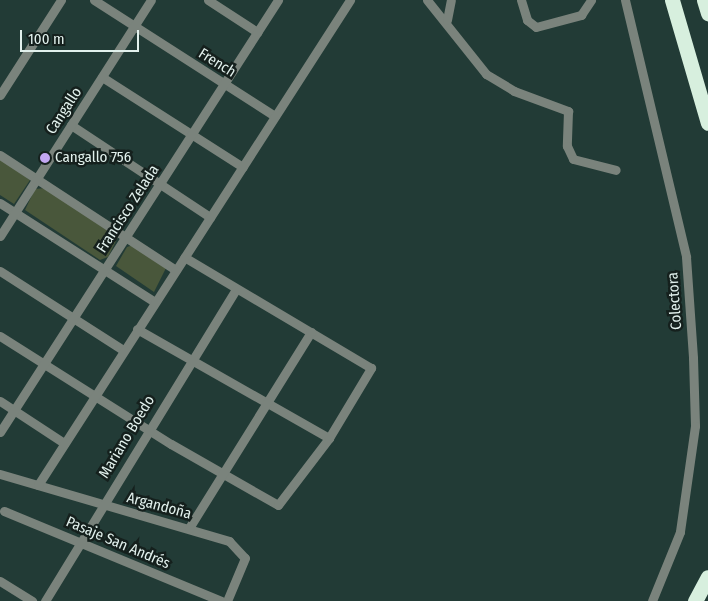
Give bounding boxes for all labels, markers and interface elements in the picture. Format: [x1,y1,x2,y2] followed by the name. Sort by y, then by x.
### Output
[22,20,141,52] scale bar
[28,30,65,48] text: 100 m
[195,45,239,81] street label: French
[42,84,86,138] street label: Cangallo
[55,149,131,167] place label: Cangallo 756
[39,152,51,164] marker: Cangallo 756
[93,162,163,256] street label: Francisco Zelada
[664,272,686,330] street label: Colectora
[95,392,159,482] street label: Mariano Boedo
[125,489,193,523] street label: Argandoña
[63,513,173,573] street label: Pasaje San Andrés

